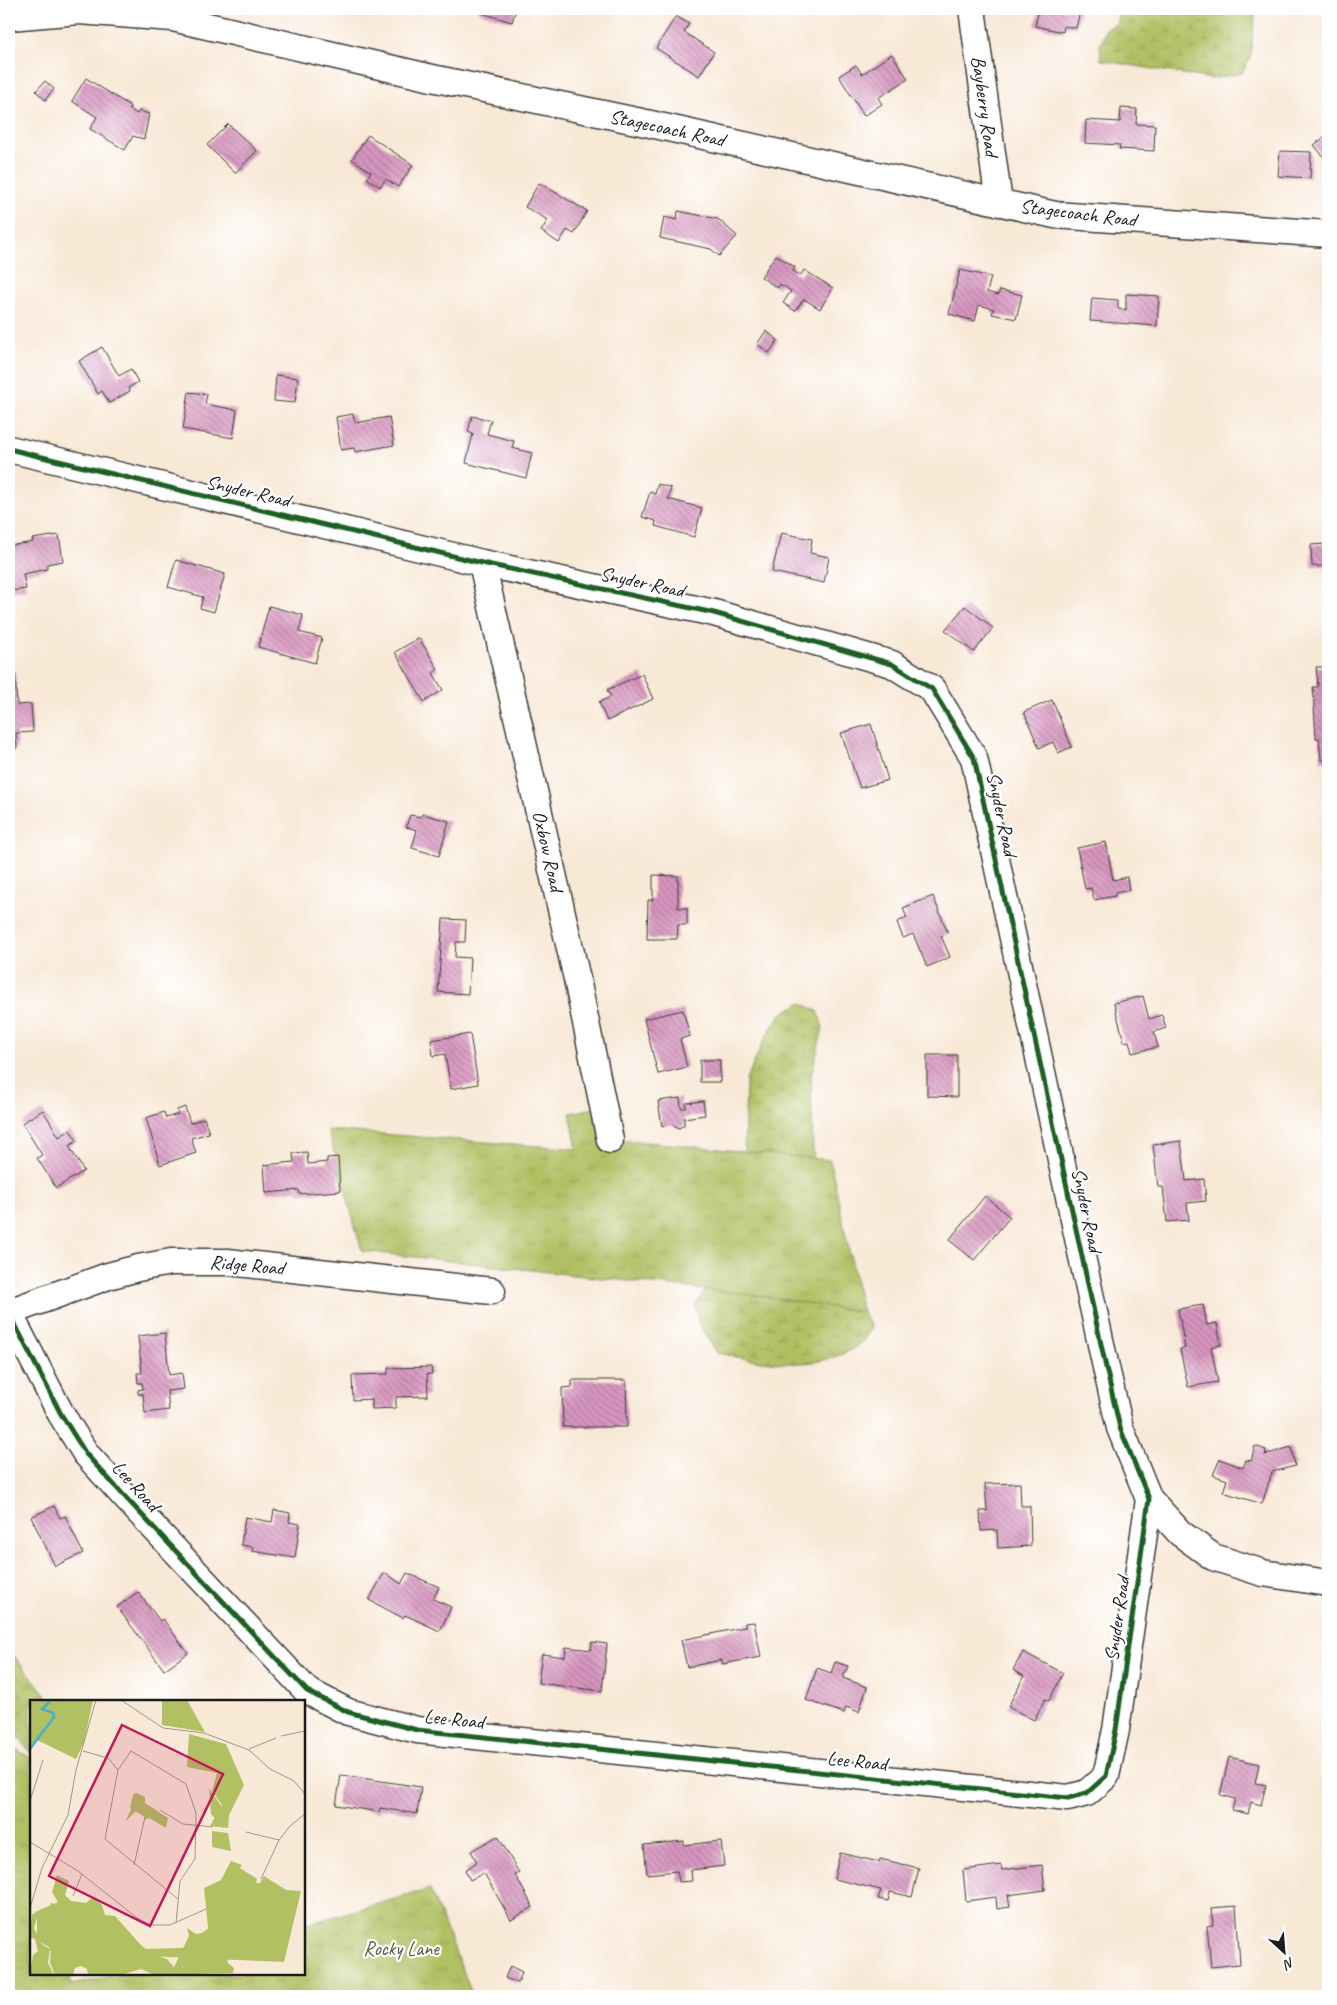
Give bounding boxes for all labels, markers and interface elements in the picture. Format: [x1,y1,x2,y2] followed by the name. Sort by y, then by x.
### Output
[966,54,1005,161] street label: Bayberry Road
[607,104,730,153] street label: Stagecoach Road
[1018,193,1141,233] street label: Stagecoach Road
[204,469,295,513] street label: Snyder Road
[598,561,689,604] street label: Snyder Road
[981,770,1024,861] street label: Snyder Road
[527,808,570,897] street label: Oxbow Road
[1066,1166,1109,1257] street label: Snyder Road
[209,1249,288,1281] street label: Ridge Road
[107,1455,167,1519] street label: Lee Road
[1099,1572,1136,1663] street label: Snyder Road
[30,1700,305,1975] inset map
[423,1703,488,1735] street label: Lee Road
[826,1745,891,1777] street label: Lee Road
[1260,1928,1310,1978] north arrow
[363,1936,440,1961] park label: Rocky Lane
[1280,1954,1297,1974] text: N

